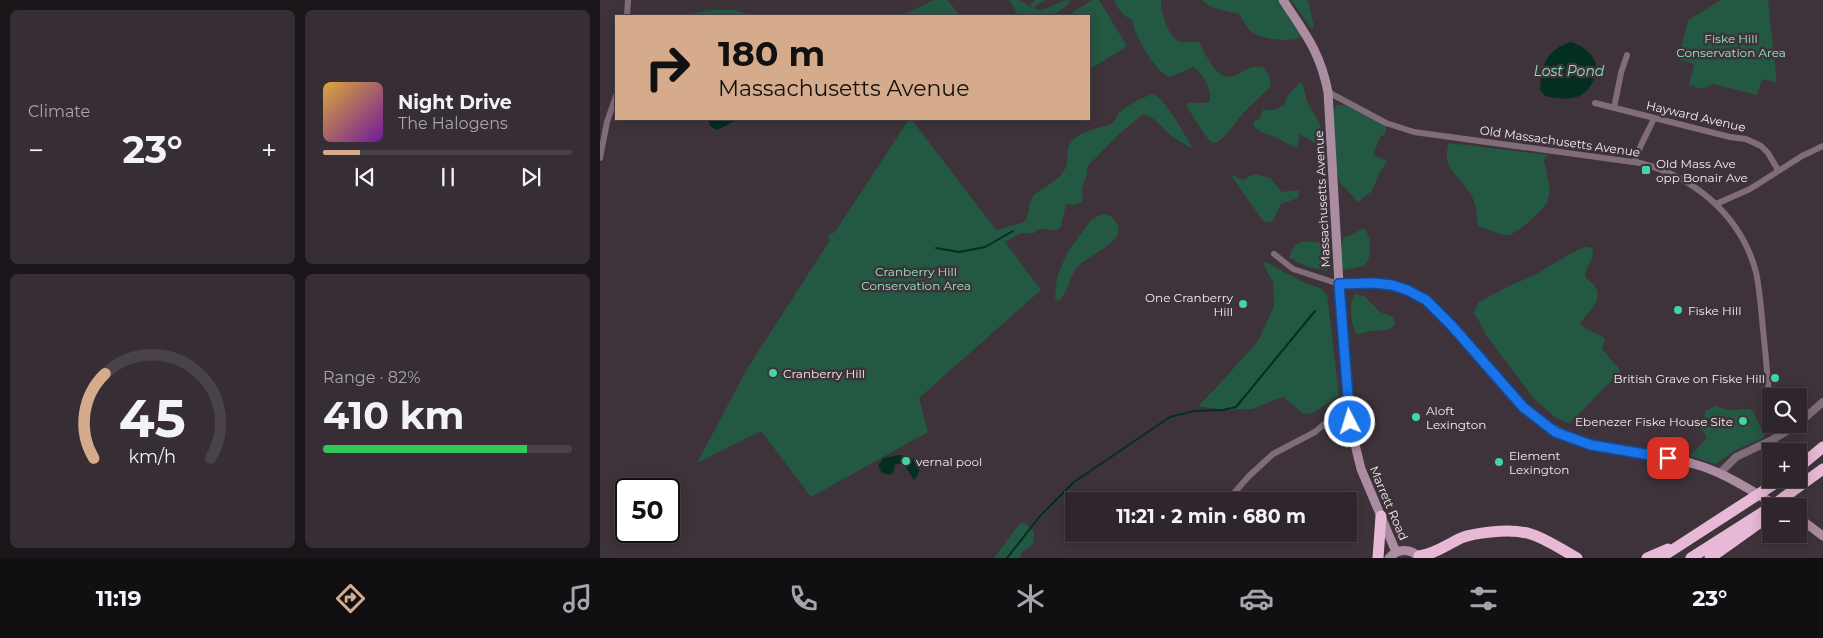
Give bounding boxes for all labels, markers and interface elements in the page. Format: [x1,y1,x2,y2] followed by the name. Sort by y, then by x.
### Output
[1676,31,1786,60] park label: Fiske Hill Conservation Area
[718,32,825,75] text: 180 m
[635,35,700,100] icon: right
[1534,62,1605,80] water label: Lost Pond
[718,75,969,102] text: Massachusetts Avenue
[398,91,512,114] text: Night Drive
[1645,97,1747,135] street label: Hayward Avenue
[28,102,90,121] text: Climate
[398,114,508,133] text: The Halogens
[1479,122,1641,160] street label: Old Massachusetts Avenue
[122,126,183,173] text: 23°
[1311,130,1333,268] street label: Massachusetts Avenue
[28,133,44,167] text: −
[261,133,277,167] text: +
[1656,156,1748,185] place label: Old Mass Ave opp Bonair Ave
[351,163,379,191] icon: previous
[434,163,462,191] icon: pause
[517,163,545,191] icon: next
[1640,164,1652,176] marker: Old Mass Ave opp Bonair Ave
[861,264,971,293] park label: Cranberry Hill Conservation Area
[1145,290,1233,319] place label: One Cranberry Hill
[1237,298,1249,310] marker: One Cranberry Hill
[1688,303,1741,318] place label: Fiske Hill
[1672,304,1684,316] marker: Fiske Hill
[783,366,865,381] place label: Cranberry Hill
[767,367,779,379] marker: Cranberry Hill
[323,368,421,387] text: Range · 82%
[1613,371,1765,386] place label: British Grave on Fiske Hill
[1769,372,1781,384] marker: British Grave on Fiske Hill
[119,387,186,450] text: 45
[1762,388,1807,543] map controls
[1762,388,1807,433] button: search
[323,392,464,439] text: 410 km
[1323,395,1375,447] position arrow
[1426,403,1486,432] place label: Aloft Lexington
[1410,411,1422,423] marker: Aloft Lexington
[1575,414,1733,429] place label: Ebenezer Fiske House Site
[1737,415,1749,427] marker: Ebenezer Fiske House Site
[1647,437,1689,479] pin
[1762,443,1807,488] button: +
[1654,444,1682,472] icon: arrive
[129,446,176,467] text: km/h
[1509,448,1569,477] place label: Element Lexington
[916,454,982,469] place label: vernal pool
[900,455,912,467] marker: vernal pool
[1493,456,1505,468] marker: Element Lexington
[1367,464,1411,542] street label: Marrett Road
[615,478,680,543] speed limit sign: 50
[1762,498,1807,543] button: −
[1116,505,1306,528] text: 11:21 · 2 min · 680 m
[333,581,368,616] icon: directions
[560,581,595,616] icon: music
[786,581,821,616] icon: phone
[1013,581,1048,616] icon: climate
[1239,581,1274,616] icon: car
[1466,581,1501,616] icon: filters
[96,585,141,612] text: 11:19
[1692,585,1727,612] text: 23°

